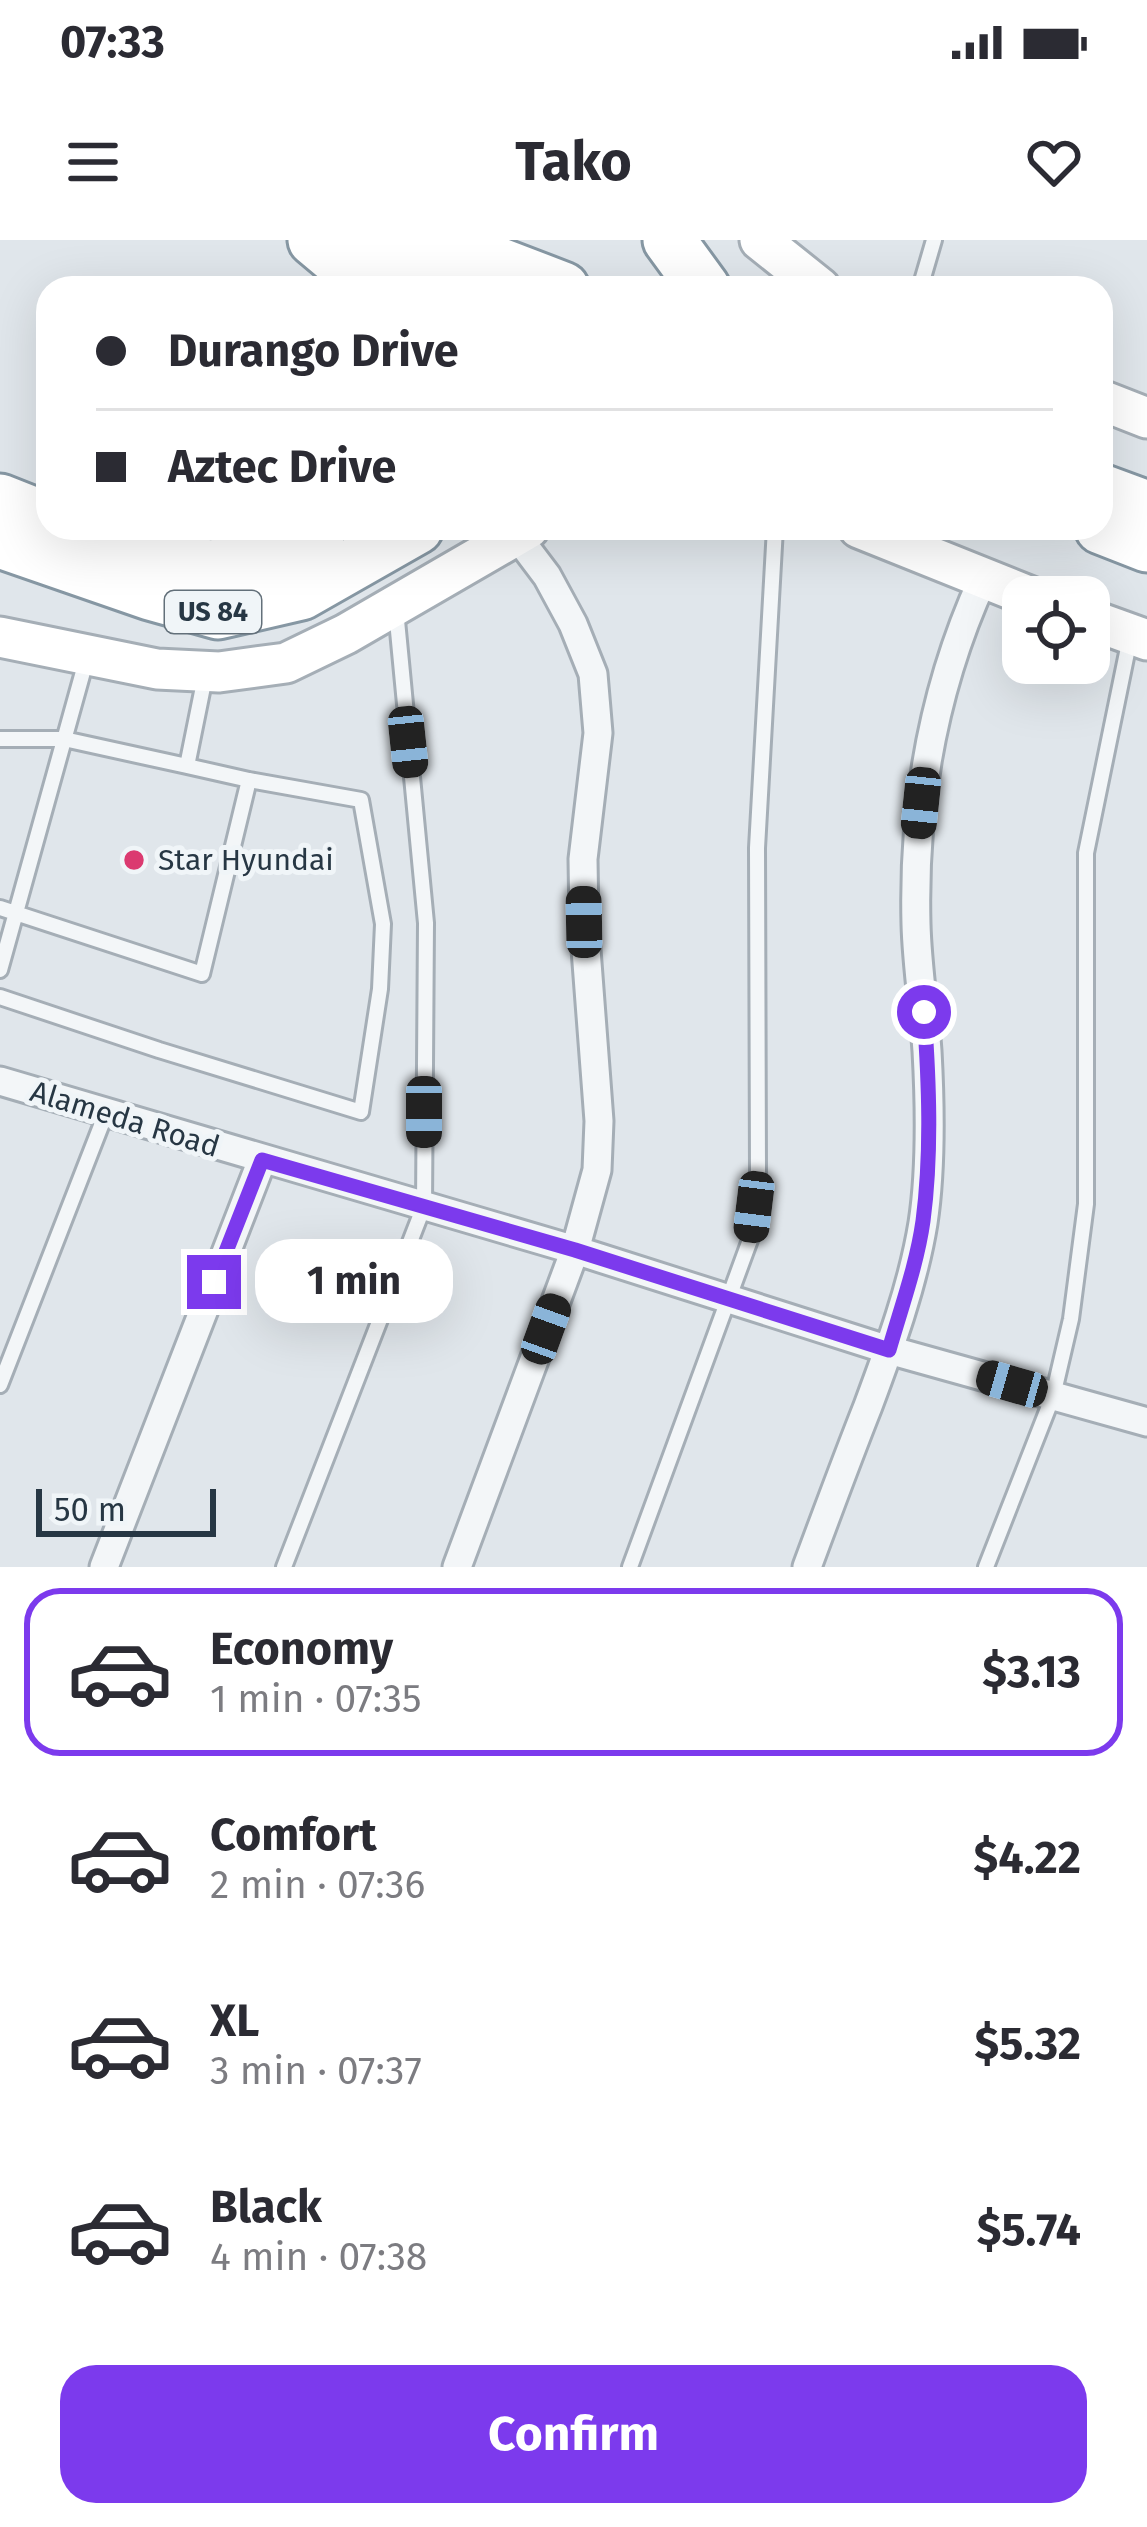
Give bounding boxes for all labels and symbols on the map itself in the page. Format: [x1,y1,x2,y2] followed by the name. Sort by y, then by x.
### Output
[165,591,261,633] road number: US 84
[386,704,430,780] car
[899,765,943,841] car
[158,842,334,878] place label: Star Hyundai
[121,847,147,873] marker: Star Hyundai
[565,886,603,958] car
[897,985,951,1039] route start
[26,1073,224,1165] street label: Alameda Road
[406,1076,442,1148] car
[732,1169,776,1245] car
[256,1240,454,1324] callout: 1 min
[187,1255,241,1309] route end
[517,1289,575,1369] car
[972,1357,1052,1411] car
[36,1483,216,1536] scale bar

